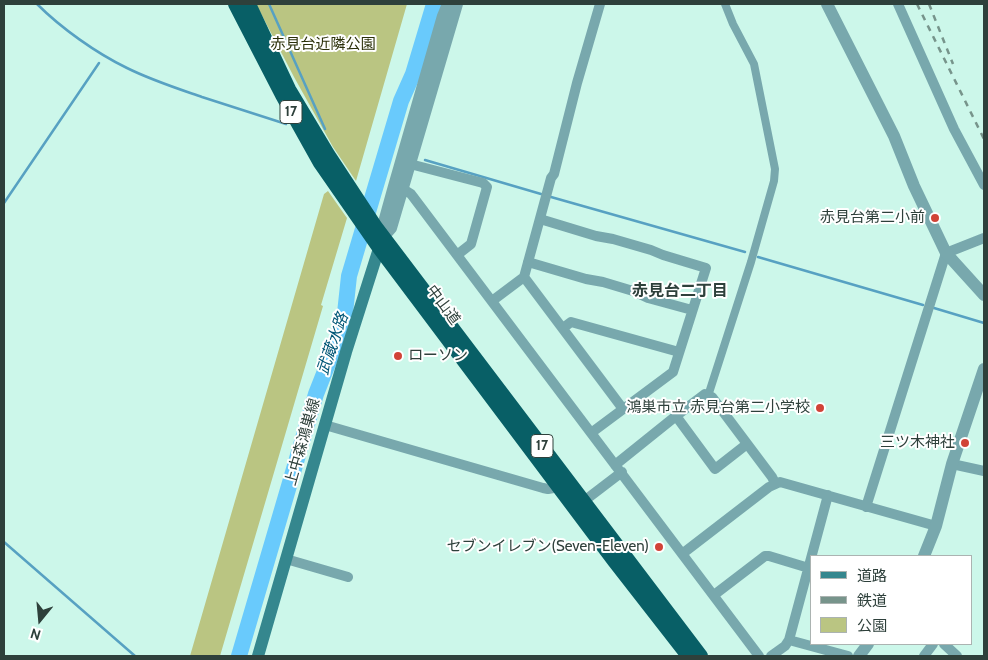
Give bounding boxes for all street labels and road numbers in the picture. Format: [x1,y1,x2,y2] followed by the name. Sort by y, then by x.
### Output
[280,100,302,124] road number: 17
[422,282,464,328] street label: 中山道
[282,396,324,488] street label: 上中森鴻巣線
[531,434,553,458] road number: 17

